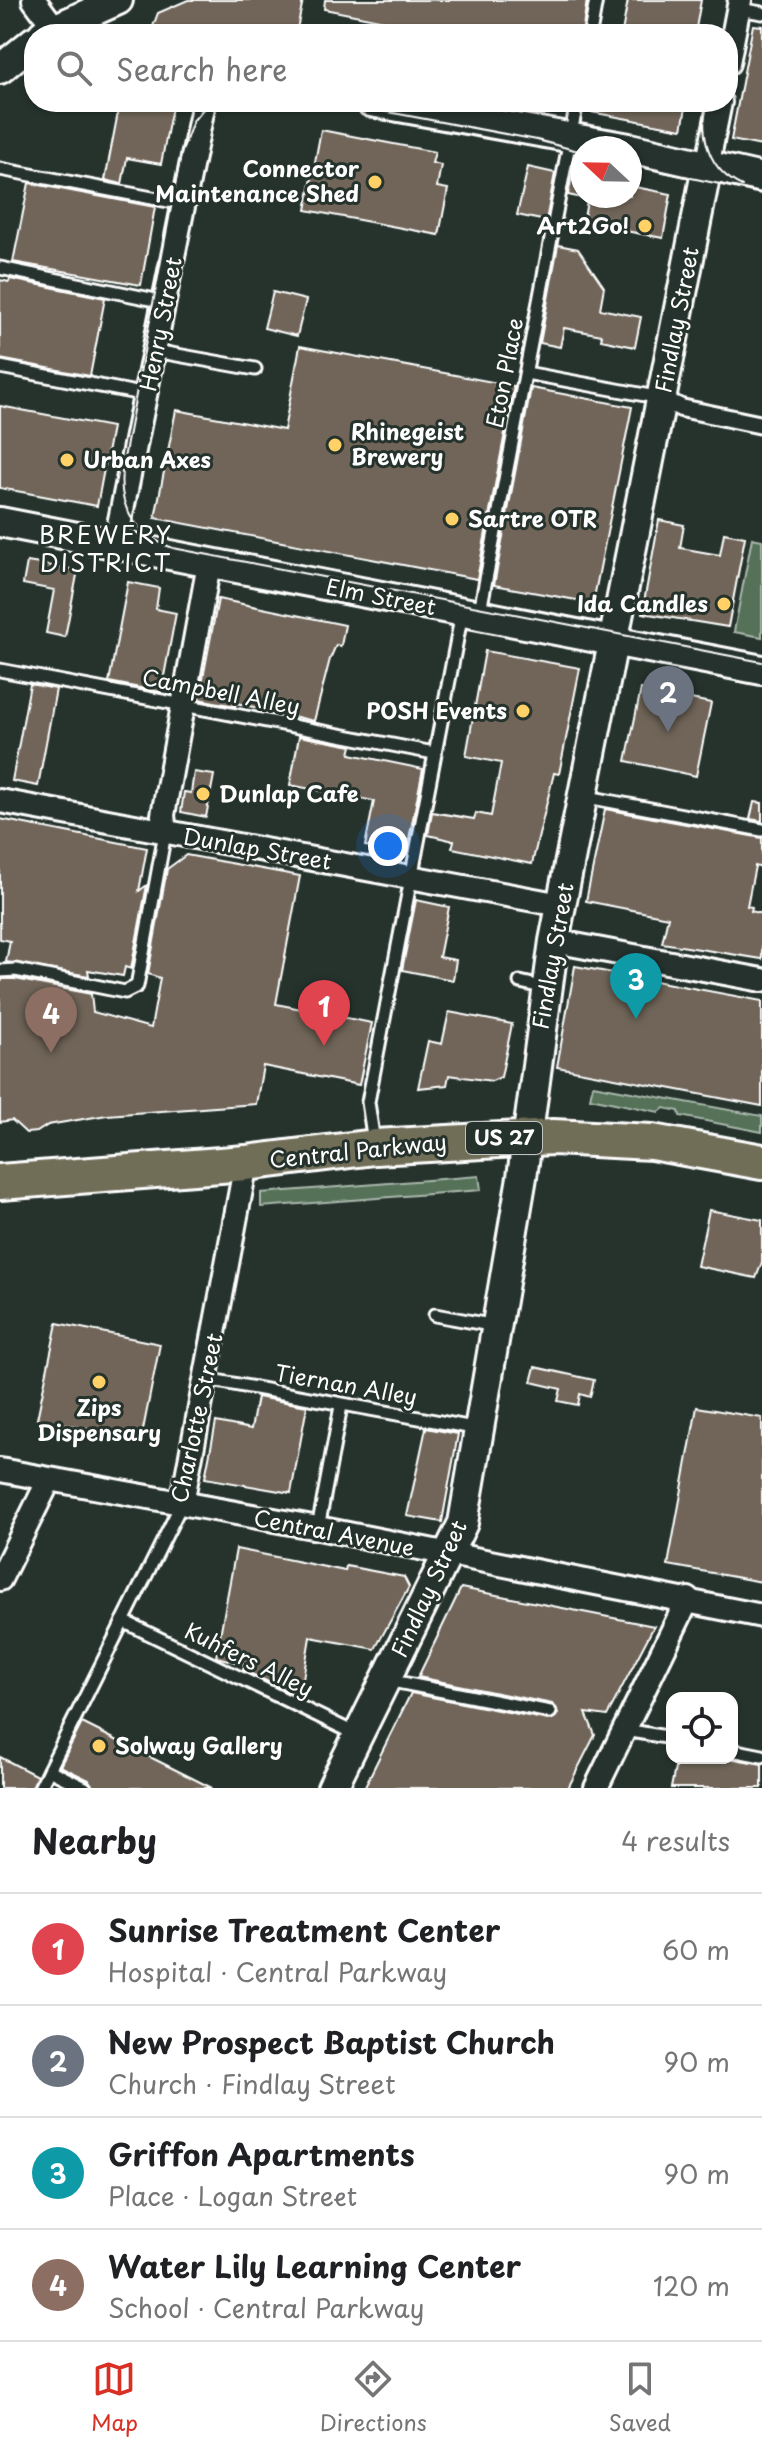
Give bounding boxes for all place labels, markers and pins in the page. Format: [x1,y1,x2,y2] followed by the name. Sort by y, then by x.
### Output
[155,151,360,209] place label: Connector Maintenance Shed
[366,173,384,191] marker: Connector Maintenance Shed
[537,208,629,241] place label: Art2Go!
[636,217,654,235] marker: Art2Go!
[351,414,464,472] place label: Rhinegeist Brewery
[326,436,344,454] marker: Rhinegeist Brewery
[83,442,211,475] place label: Urban Axes
[58,451,76,469] marker: Urban Axes
[468,501,597,534] place label: Sartre OTR
[443,510,461,528] marker: Sartre OTR
[577,586,708,619] place label: Ida Candles
[715,595,733,613] marker: Ida Candles
[642,666,694,732] pin: 2
[366,693,507,726] place label: POSH Events
[514,702,532,720] marker: POSH Events
[219,776,359,809] place label: Dunlap Cafe
[194,785,212,803] marker: Dunlap Cafe
[610,953,662,1019] pin: 3
[298,980,350,1046] pin: 1
[25,987,77,1053] pin: 4
[90,1373,108,1391] marker: Zips Dispensary
[37,1390,161,1448] place label: Zips Dispensary
[115,1728,283,1761] place label: Solway Gallery
[90,1737,108,1755] marker: Solway Gallery

